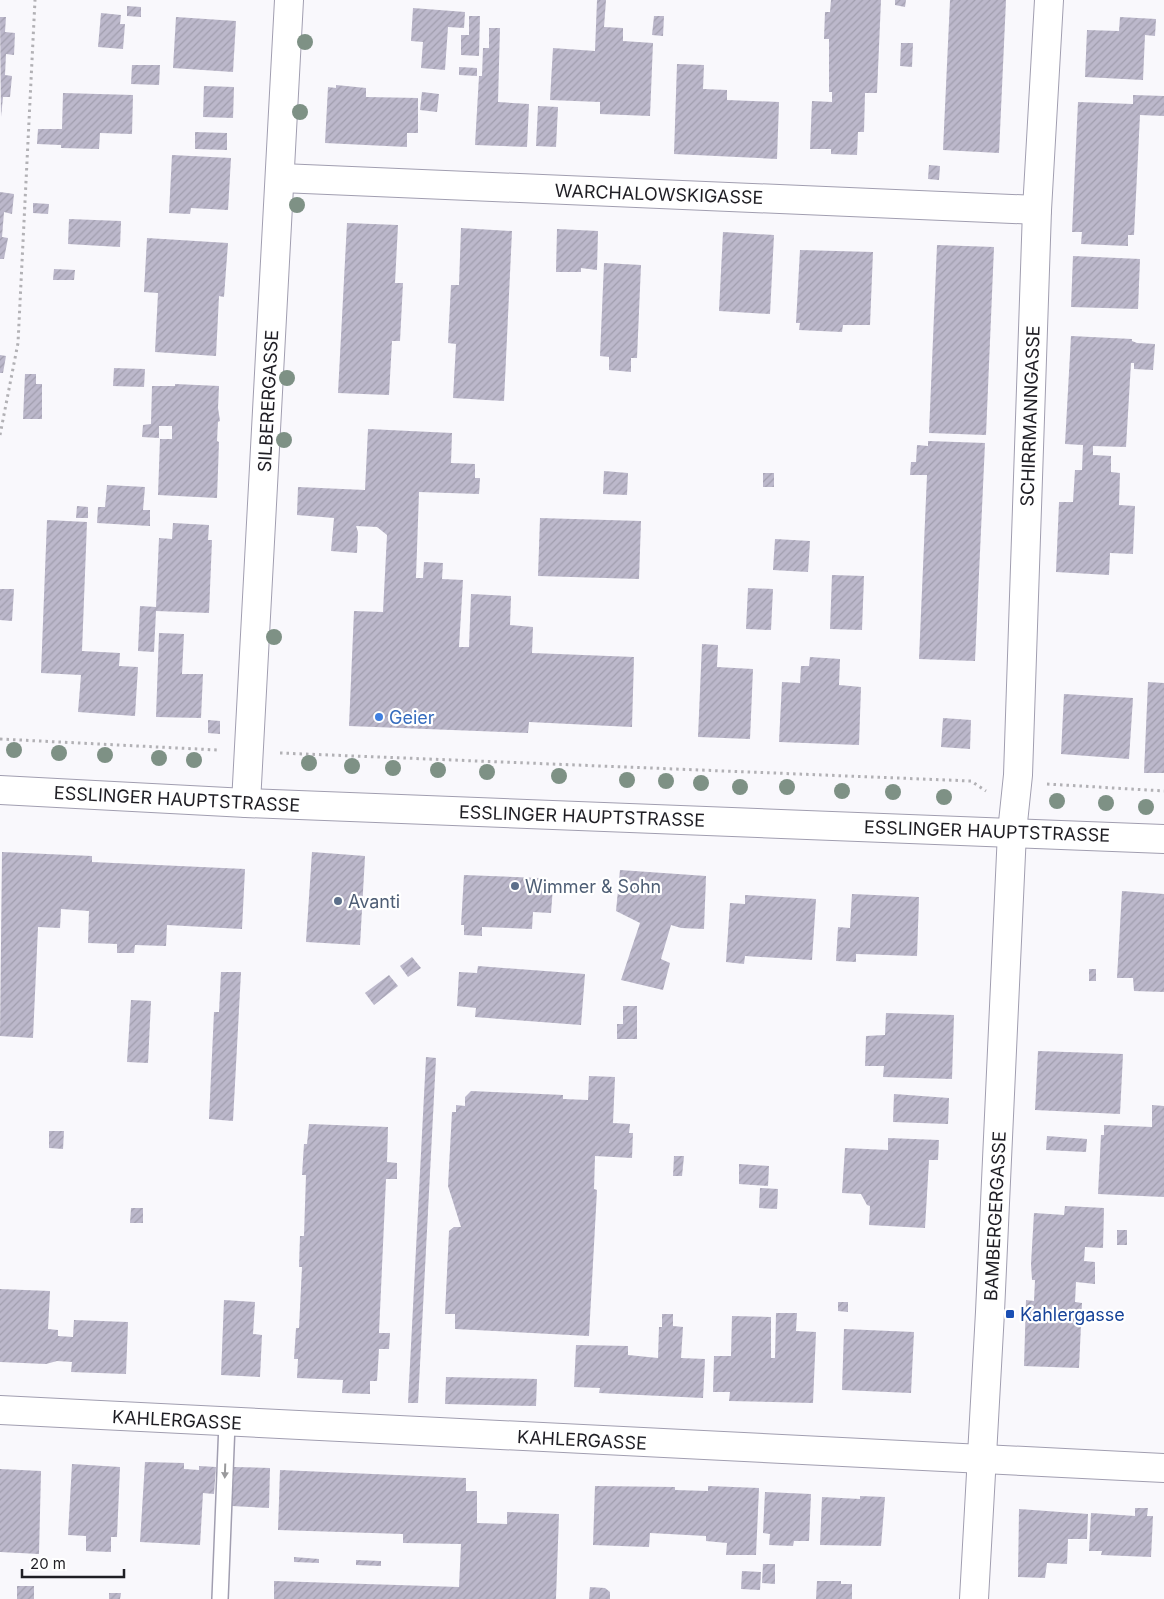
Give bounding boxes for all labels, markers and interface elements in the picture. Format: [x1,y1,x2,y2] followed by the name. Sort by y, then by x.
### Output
[554,180,764,208] street label: WARCHALOWSKIGASSE
[1016,325,1044,507] street label: SCHIRRMANNGASSE
[254,329,282,473] street label: SILBERERGASSE
[389,707,435,728] place label: Geier
[373,711,385,723] marker: Geier
[53,782,301,816] street label: ESSLINGER HAUPTSTRASSE
[458,801,706,831] street label: ESSLINGER HAUPTSTRASSE
[863,816,1111,846] street label: ESSLINGER HAUPTSTRASSE
[525,876,661,897] place label: Wimmer & Sohn
[509,880,521,892] marker: Wimmer & Sohn
[348,891,400,912] place label: Avanti
[332,895,344,907] marker: Avanti
[980,1131,1010,1301] street label: BAMBERGERGASSE
[1020,1304,1125,1325] place label: Kahlergasse
[1004,1308,1016,1320] marker: Kahlergasse
[112,1406,242,1434] street label: KAHLERGASSE
[517,1426,647,1454] street label: KAHLERGASSE
[220,1464,228,1480] one-way arrow
[22,1546,125,1578] scale bar
[30,1554,66,1573] text: 20 m

